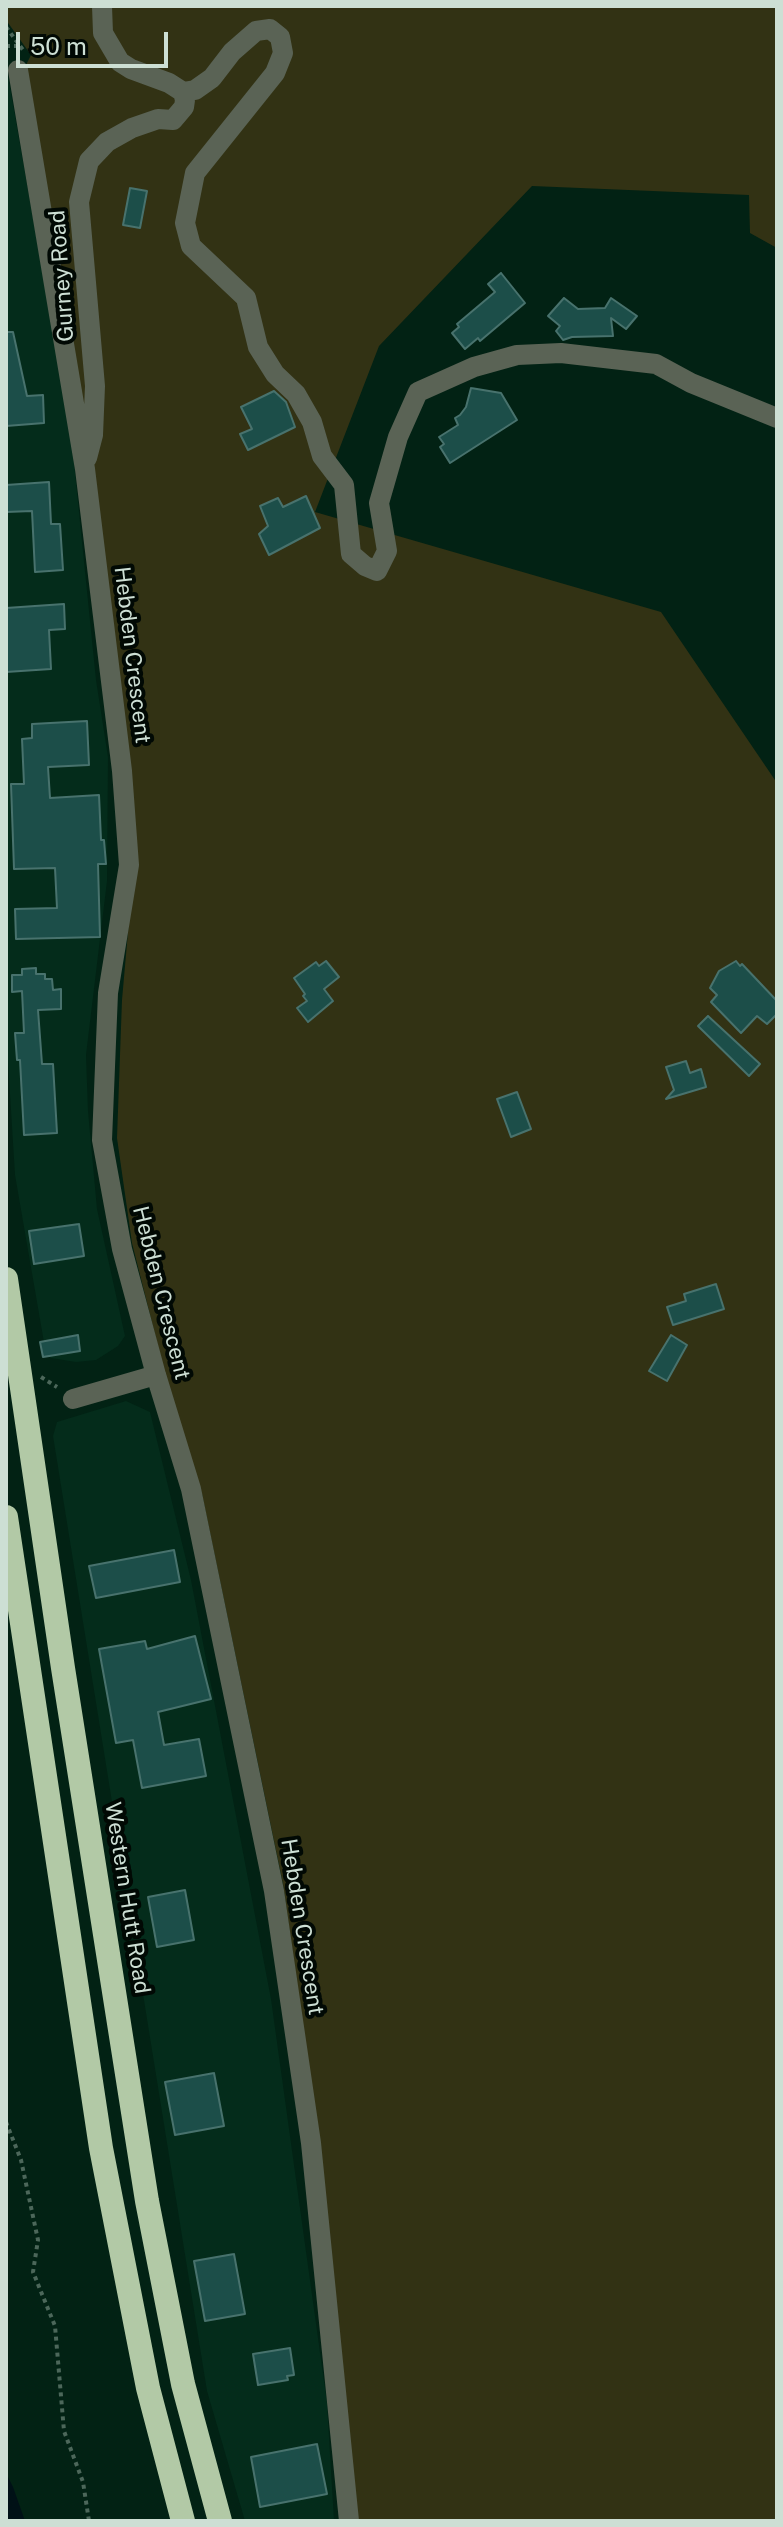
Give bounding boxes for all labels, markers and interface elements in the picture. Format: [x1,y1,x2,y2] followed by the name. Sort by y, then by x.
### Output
[20,16,172,66] scale bar
[30,32,87,60] text: 50 m
[44,209,80,343] street label: Gurney Road
[108,565,156,745] street label: Hebden Crescent
[127,1203,195,1383] street label: Hebden Crescent
[99,1800,155,1996] street label: Western Hutt Road
[275,1837,329,2017] street label: Hebden Crescent

